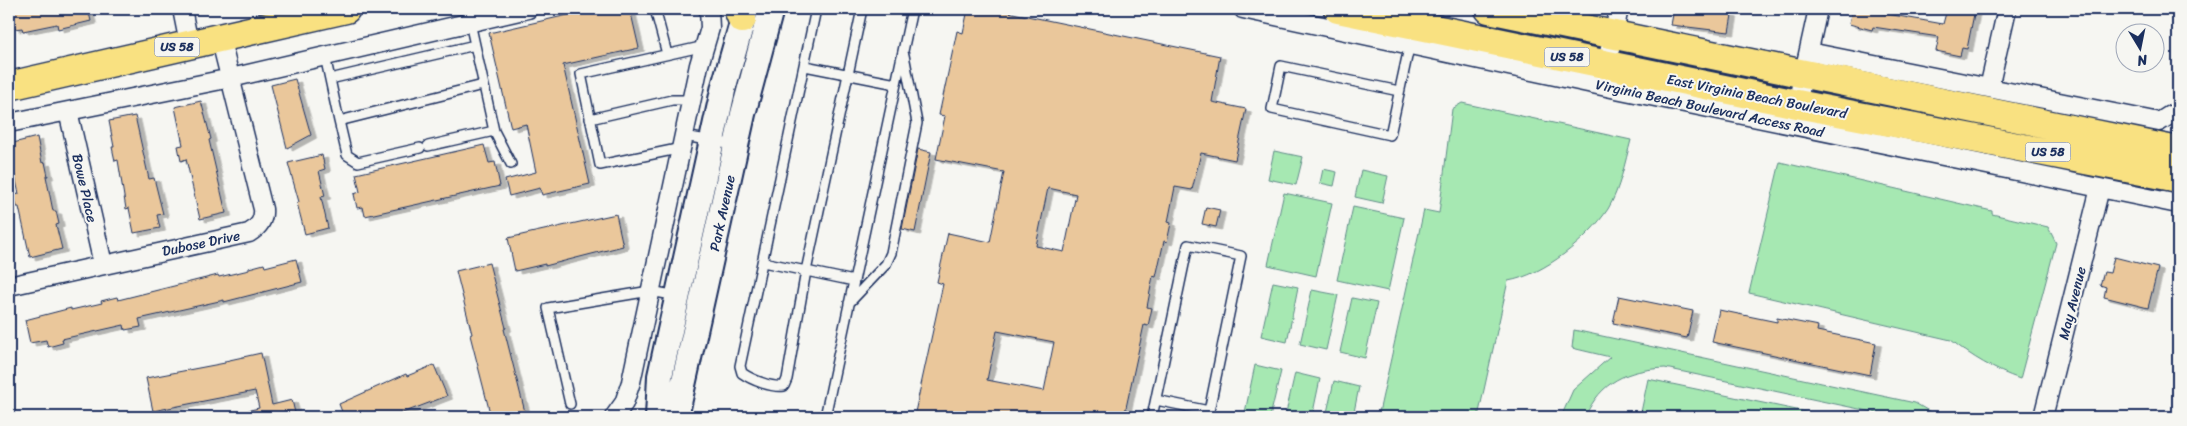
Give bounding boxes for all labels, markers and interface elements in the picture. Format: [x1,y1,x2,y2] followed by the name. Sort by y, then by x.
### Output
[2114,22,2164,72] north arrow
[154,38,200,56] road number: US 58
[2135,47,2150,74] text: N
[1544,48,1590,66] road number: US 58
[1665,67,1851,127] street label: East Virginia Beach Boulevard
[1593,72,1828,145] street label: Virginia Beach Boulevard Access Road
[2026,142,2070,162] road number: US 58
[64,151,105,225] street label: Bowe Place
[702,173,743,254] street label: Park Avenue
[160,223,242,264] street label: Dubose Drive
[2051,264,2094,342] street label: May Avenue

